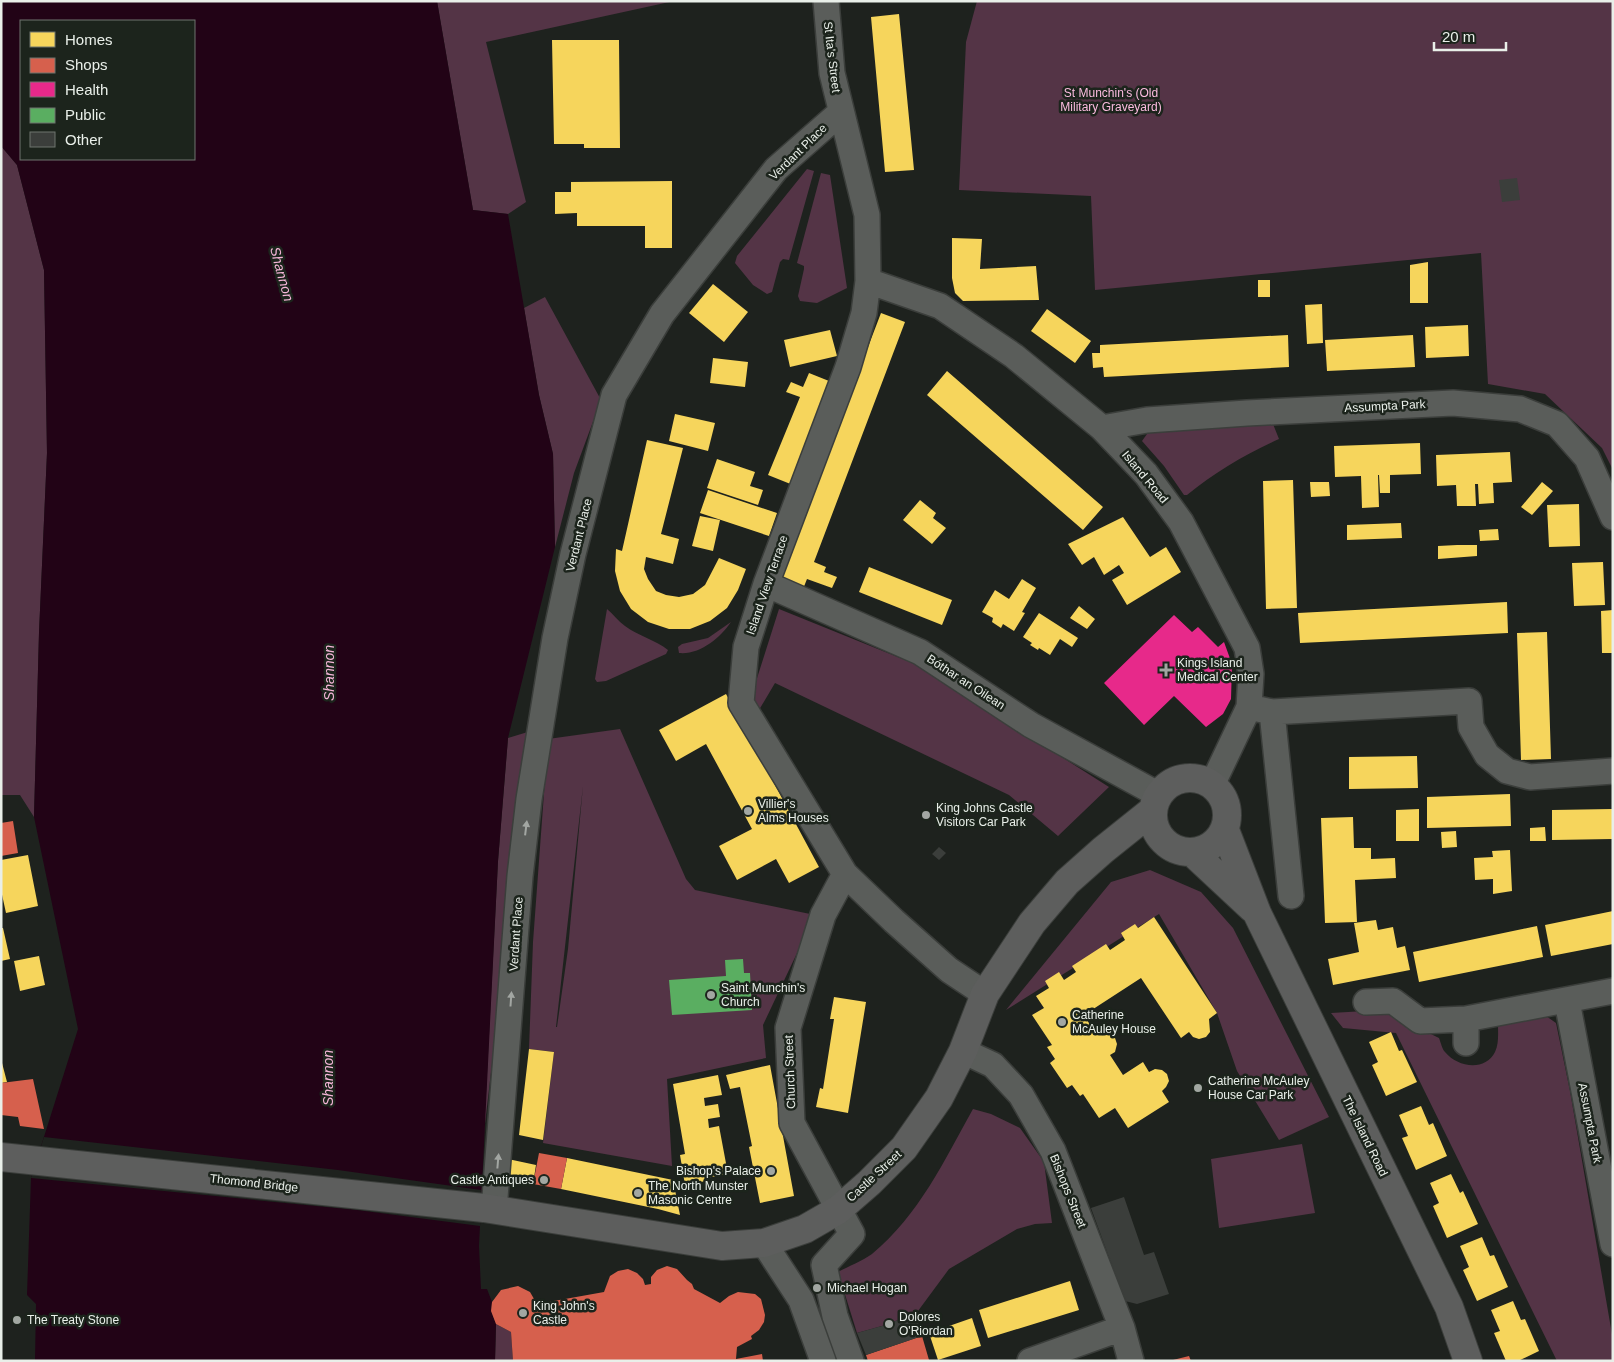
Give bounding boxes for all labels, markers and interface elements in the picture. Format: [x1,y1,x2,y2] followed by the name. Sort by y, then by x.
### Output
[20,20,195,160] legend
[1434,20,1506,52] scale bar
[821,21,843,94] street label: St Ita's Street
[1442,28,1475,45] text: 20 m
[65,31,113,48] text: Homes
[65,56,108,73] text: Shops
[65,81,108,98] text: Health
[1060,86,1162,114] park label: St Munchin's (Old Military Graveyard)
[65,106,106,123] text: Public
[766,121,830,183] street label: Verdant Place
[65,131,103,148] text: Other
[267,245,297,303] water label: Shannon
[1344,397,1427,415] street label: Assumpta Park
[1119,448,1171,506] street label: Island Road
[563,497,595,573] street label: Verdant Place
[743,533,791,637] street label: Island View Terrace
[321,645,337,701] water label: Shannon
[924,652,1008,712] street label: Bóthar an Oilean
[1177,656,1258,684] place label: Kings Island Medical Center
[1159,663,1173,677] marker: Kings Island Medical Center
[758,797,829,825] place label: Villier's Alms Houses
[936,801,1033,829] place label: King Johns Castle Visitors Car Park
[742,805,754,817] marker: Villier's Alms Houses
[920,809,932,821] marker: King Johns Castle Visitors Car Park
[522,820,530,836] one-way arrow
[506,896,526,972] street label: Verdant Place
[721,981,805,1009] place label: Saint Munchin's Church
[705,989,717,1001] marker: Saint Munchin's Church
[507,991,515,1007] one-way arrow
[1072,1008,1156,1036] place label: Catherine McAuley House
[1056,1016,1068,1028] marker: Catherine McAuley House
[782,1034,798,1109] street label: Church Street
[320,1050,336,1106] water label: Shannon
[1208,1074,1309,1102] place label: Catherine McAuley House Car Park
[1192,1082,1204,1094] marker: Catherine McAuley House Car Park
[1575,1082,1605,1165] street label: Assumpta Park
[1339,1093,1391,1179] street label: The Island Road
[844,1147,905,1205] street label: Castle Street
[1047,1152,1089,1230] street label: Bishops Street
[494,1153,502,1169] one-way arrow
[676,1164,761,1178] place label: Bishop's Palace
[765,1165,777,1177] marker: Bishop's Palace
[209,1171,299,1195] street label: Thomond Bridge
[451,1173,534,1187] place label: Castle Antiques
[538,1174,550,1186] marker: Castle Antiques
[648,1179,748,1207] place label: The North Munster Masonic Centre
[632,1187,644,1199] marker: The North Munster Masonic Centre
[827,1281,907,1295] place label: Michael Hogan
[811,1282,823,1294] marker: Michael Hogan
[533,1299,595,1327] place label: King John's Castle
[517,1307,529,1319] marker: King John's Castle
[899,1310,953,1338] place label: Dolores O'Riordan
[27,1313,119,1327] place label: The Treaty Stone
[11,1314,23,1326] marker: The Treaty Stone
[883,1318,895,1330] marker: Dolores O'Riordan

